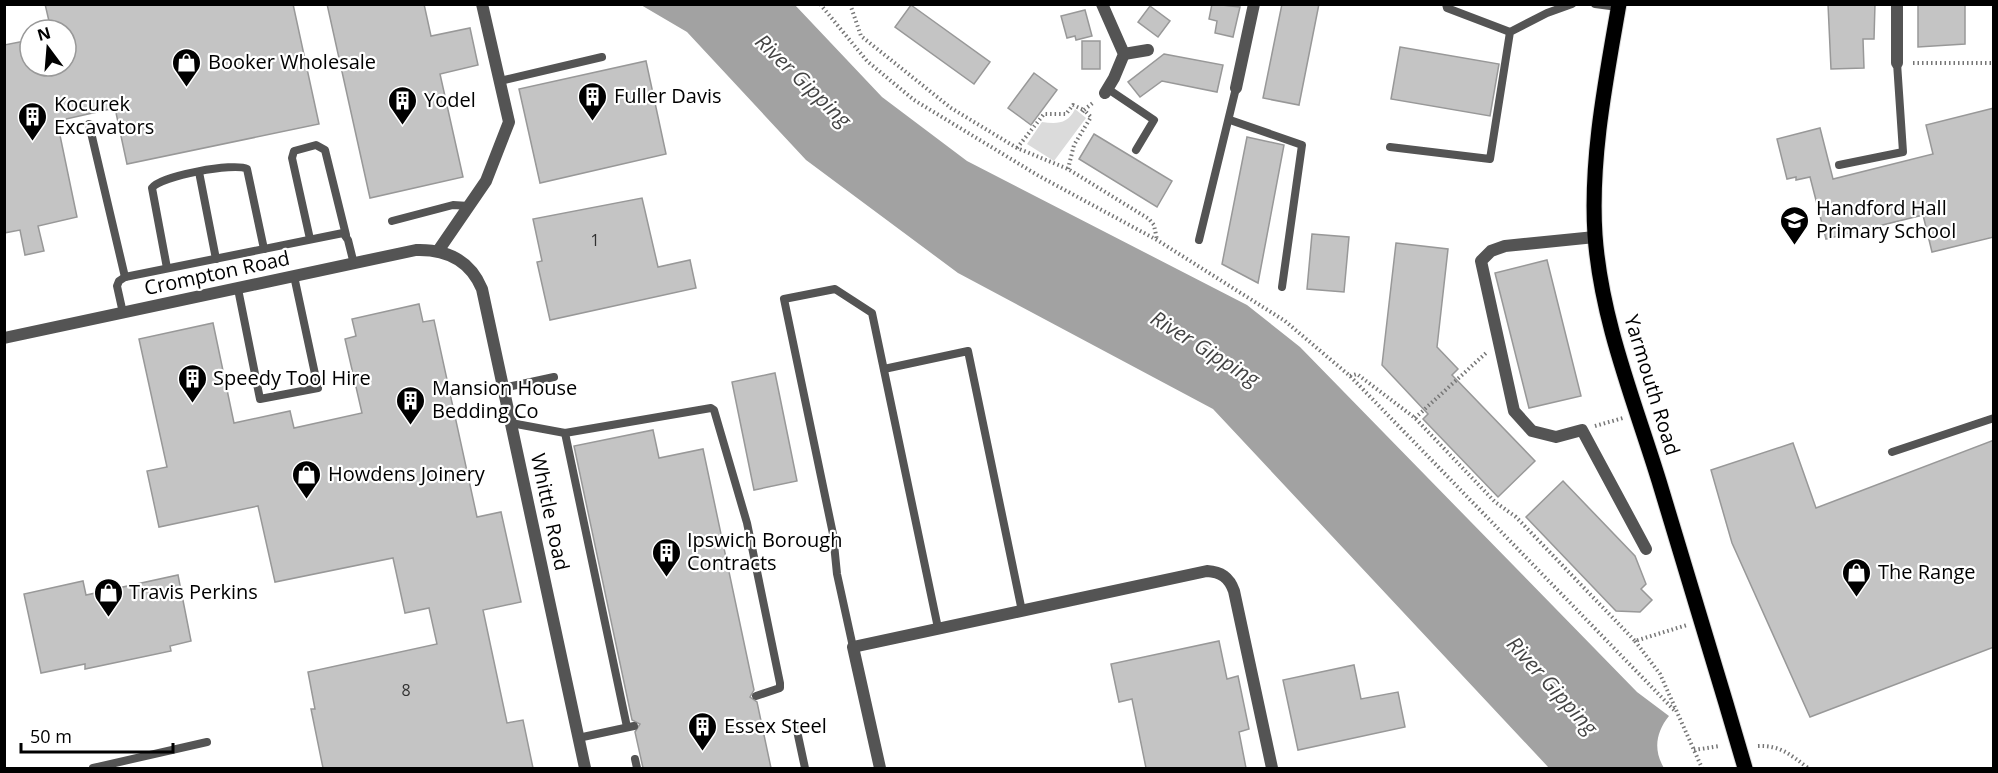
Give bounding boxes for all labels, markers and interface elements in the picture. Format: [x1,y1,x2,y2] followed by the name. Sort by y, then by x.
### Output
[18,18,78,78] north arrow
[35,21,53,46] text: N
[750,27,859,134] water label: River Gipping
[171,46,203,88] shop icon: Booker Wholesale
[208,48,376,75] place label: Booker Wholesale
[577,80,609,122] building icon: Fuller Davis
[614,82,721,109] place label: Fuller Davis
[387,84,419,126] building icon: Yodel
[424,86,476,113] place label: Yodel
[54,90,154,140] place label: Kocurek Excavators
[17,100,49,142] building icon: Kocurek Excavators
[1816,194,1956,244] place label: Handford Hall Primary School
[1779,204,1811,246] school or university icon: Handford Hall Primary School
[590,229,600,251] house number: 1
[142,244,292,301] street label: Crompton Road
[1146,304,1266,393] water label: River Gipping
[1618,311,1687,458] street label: Yarmouth Road
[176,362,208,404] building icon: Speedy Tool Hire
[213,364,371,391] place label: Speedy Tool Hire
[432,374,577,424] place label: Mansion House Bedding Co
[395,384,427,426] building icon: Mansion House Bedding Co
[525,451,576,573] street label: Whittle Road
[291,458,323,500] shop icon: Howdens Joinery
[328,460,486,487] place label: Howdens Joinery
[687,526,843,576] place label: Ipswich Borough Contracts
[650,536,682,578] building icon: Ipswich Borough Contracts
[1841,556,1873,598] shop icon: The Range
[1878,558,1976,585] place label: The Range
[92,576,124,618] shop icon: Travis Perkins
[129,578,258,605] place label: Travis Perkins
[1501,630,1605,741] water label: River Gipping
[401,679,411,701] house number: 8
[687,710,719,752] building icon: Essex Steel
[724,712,827,739] place label: Essex Steel
[21,716,172,754] scale bar
[30,724,72,748] text: 50 m

